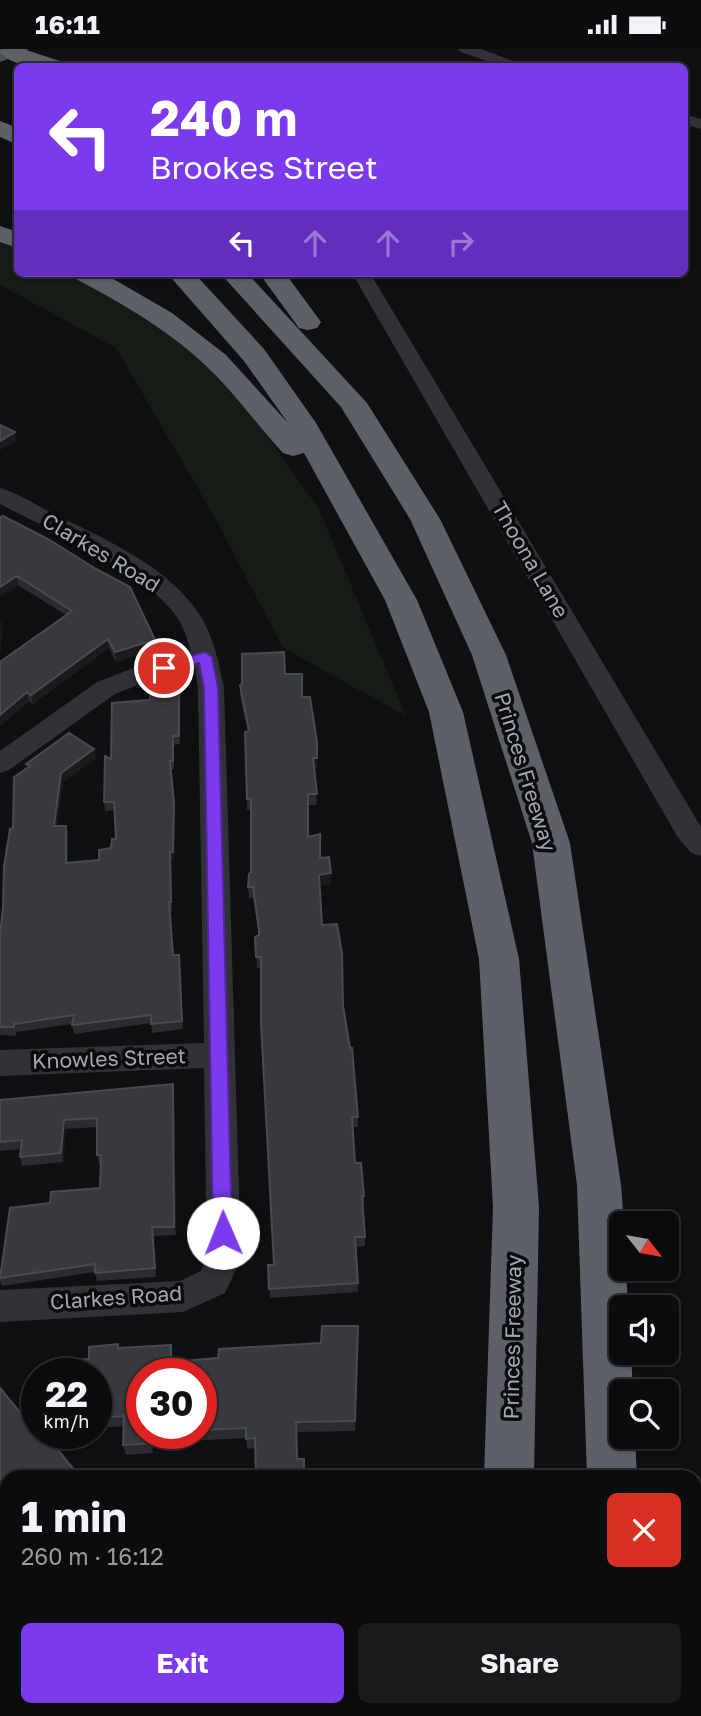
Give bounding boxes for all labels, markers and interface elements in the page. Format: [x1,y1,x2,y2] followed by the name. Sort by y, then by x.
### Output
[35,9,100,40] text: 16:11
[150,88,298,147] text: 240 m
[35,91,126,182] icon: left
[150,148,378,186] text: Brookes Street
[223,224,261,262] icon: left
[296,224,334,262] icon: ahead
[369,224,407,262] icon: ahead
[442,224,480,262] icon: right
[487,497,575,622] street label: Thoona Lane
[38,507,165,597] street label: Clarkes Road
[134,638,194,698] pin
[145,649,183,687] icon: arrive
[489,689,563,855] street label: Princes Freeway
[32,1042,186,1074] street label: Knowles Street
[186,1196,260,1270] position arrow
[609,1211,679,1281] north arrow
[609,1211,679,1449] map controls
[498,1254,526,1420] street label: Princes Freeway
[49,1279,183,1315] street label: Clarkes Road
[609,1295,679,1365] button: sound
[126,1358,217,1449] speed limit sign: 30
[45,1373,88,1415] text: 22
[609,1379,679,1449] button: search
[44,1410,89,1432] text: km/h
[21,1491,127,1541] text: 1 min
[607,1493,681,1567] button: close
[21,1542,164,1570] text: 260 m · 16:12
[21,1623,344,1703] button: Exit
[358,1623,681,1703] button: Share

